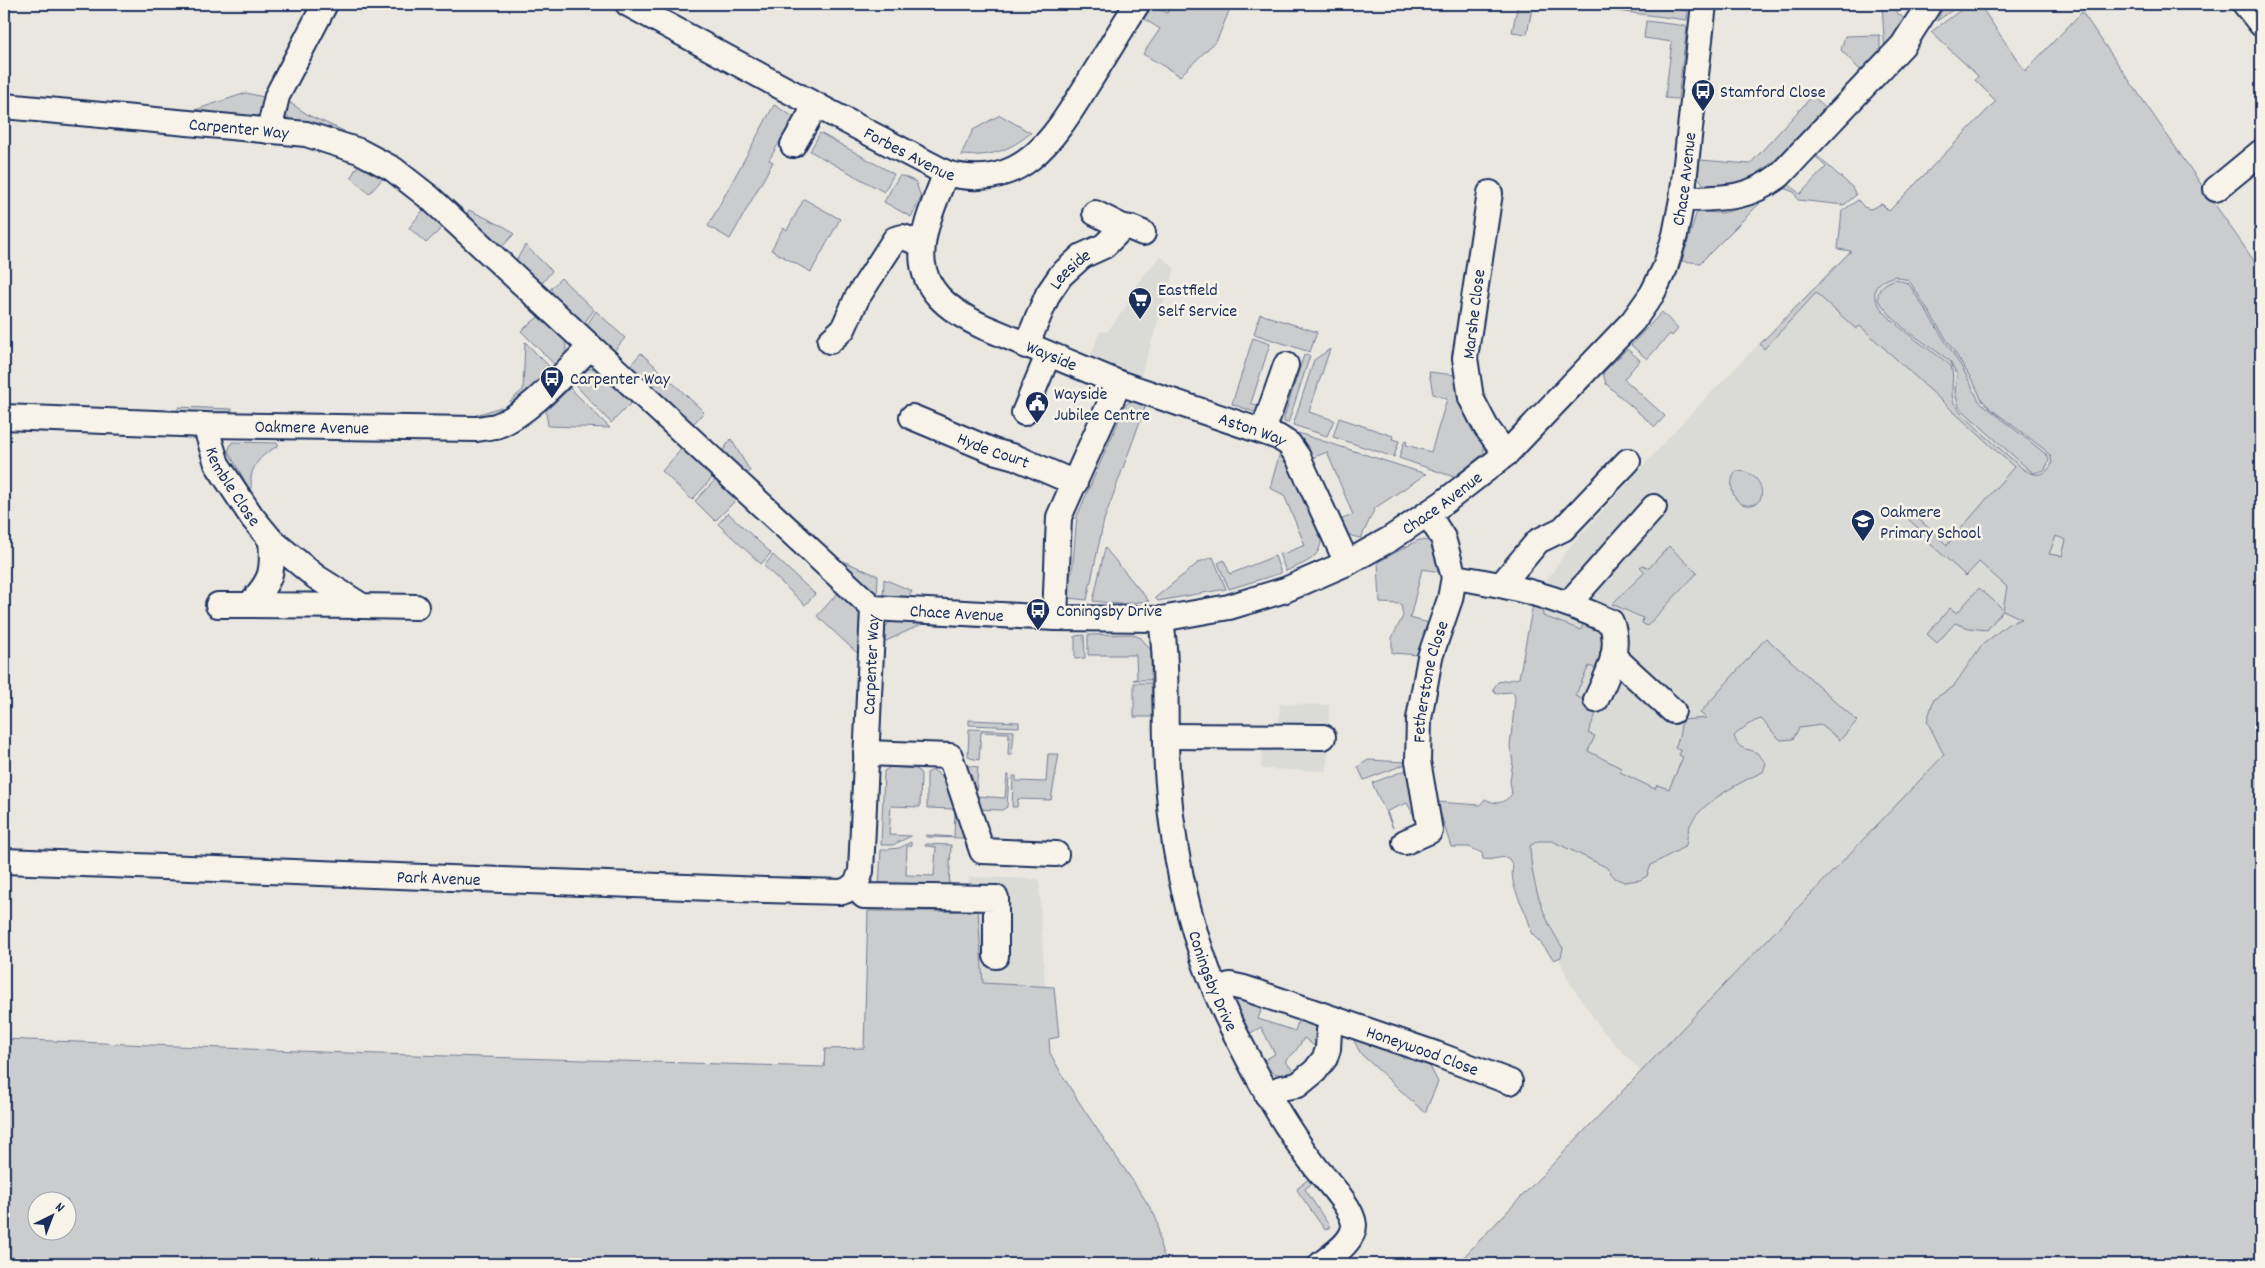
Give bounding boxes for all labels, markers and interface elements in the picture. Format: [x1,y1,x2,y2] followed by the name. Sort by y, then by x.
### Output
[1690,78,1716,112] bus stop icon: Stamford Close
[1720,81,1826,106] place label: Stamford Close
[188,113,290,147] street label: Carpenter Way
[859,122,957,190] street label: Forbes Avenue
[1667,131,1704,228] street label: Chace Avenue
[1044,244,1095,296] street label: Leeside
[1458,268,1493,361] street label: Marshe Close
[1158,279,1237,325] place label: Eastfield Self Service
[1127,286,1153,320] supermarket icon: Eastfield Self Service
[1021,336,1080,379] street label: Wayside
[539,365,565,399] bus stop icon: Carpenter Way
[570,368,671,393] place label: Carpenter Way
[1054,383,1150,429] place label: Wayside Jubilee Centre
[1024,390,1050,424] public building icon: Wayside Jubilee Centre
[1215,408,1291,455] street label: Aston Way
[254,416,369,442] street label: Oakmere Avenue
[953,427,1033,477] street label: Hyde Court
[198,444,265,533] street label: Kemble Close
[1398,467,1489,542] street label: Chace Avenue
[1880,501,1981,547] place label: Oakmere Primary School
[1850,508,1876,542] school or university icon: Oakmere Primary School
[1025,597,1051,631] bus stop icon: Coningsby Drive
[909,600,1004,630] street label: Chace Avenue
[1056,600,1162,625] place label: Coningsby Drive
[858,613,888,715] street label: Carpenter Way
[1408,618,1457,743] street label: Fetherstone Close
[396,866,481,894] street label: Park Avenue
[1180,928,1242,1036] street label: Coningsby Drive
[1362,1021,1482,1084] street label: Honeywood Close
[28,1190,78,1240] north arrow
[50,1198,69,1218] text: N

